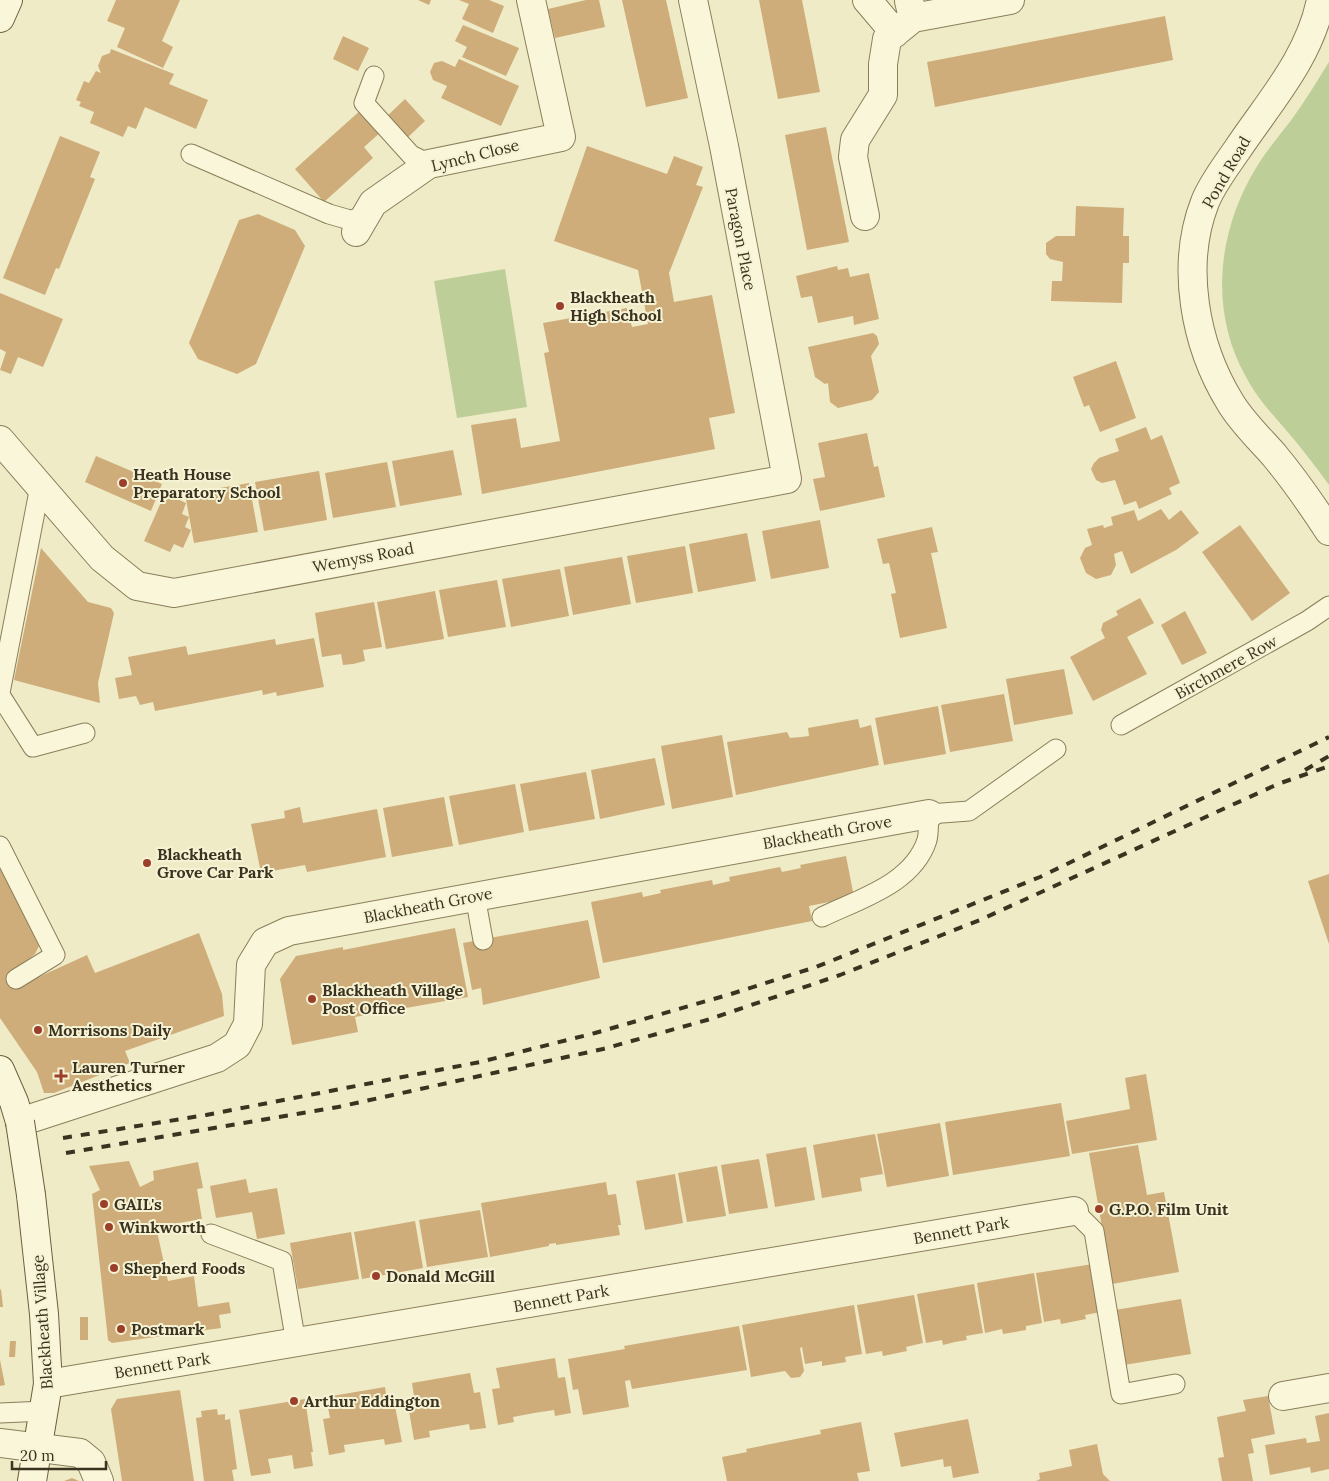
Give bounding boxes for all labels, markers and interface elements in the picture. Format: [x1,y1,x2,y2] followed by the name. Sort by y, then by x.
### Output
[1197,132,1255,211] street label: Pond Road
[429,134,522,176] street label: Lynch Close
[721,186,761,292] street label: Paragon Place
[570,287,662,325] place label: Blackheath High School
[554,300,566,312] marker: Blackheath High School
[133,464,281,502] place label: Heath House Preparatory School
[117,477,129,489] marker: Heath House Preparatory School
[311,537,416,577] street label: Wemyss Road
[1171,631,1281,703] street label: Birchmere Row
[761,811,893,853] street label: Blackheath Grove
[157,844,274,882] place label: Blackheath Grove Car Park
[141,857,153,869] marker: Blackheath Grove Car Park
[362,883,494,927] street label: Blackheath Grove
[322,980,464,1018] place label: Blackheath Village Post Office
[306,993,318,1005] marker: Blackheath Village Post Office
[48,1020,171,1040] place label: Morrisons Daily
[32,1024,44,1036] marker: Morrisons Daily
[72,1057,185,1095] place label: Lauren Turner Aesthetics
[54,1069,68,1083] marker: Lauren Turner Aesthetics
[114,1194,162,1214] place label: GAIL's
[98,1198,110,1210] marker: GAIL's
[1109,1199,1229,1219] place label: G.P.O. Film Unit
[1093,1203,1105,1215] marker: G.P.O. Film Unit
[912,1212,1011,1248] street label: Bennett Park
[119,1217,206,1237] place label: Winkworth
[103,1221,115,1233] marker: Winkworth
[27,1254,57,1390] street label: Blackheath Village
[124,1258,246,1278] place label: Shepherd Foods
[108,1262,120,1274] marker: Shepherd Foods
[386,1266,495,1286] place label: Donald McGill
[370,1270,382,1282] marker: Donald McGill
[512,1280,611,1316] street label: Bennett Park
[131,1319,205,1339] place label: Postmark
[115,1323,127,1335] marker: Postmark
[113,1347,212,1382] street label: Bennett Park
[304,1391,440,1411] place label: Arthur Eddington
[288,1395,300,1407] marker: Arthur Eddington
[12,1438,106,1470] scale bar
[20,1446,55,1465] text: 20 m

